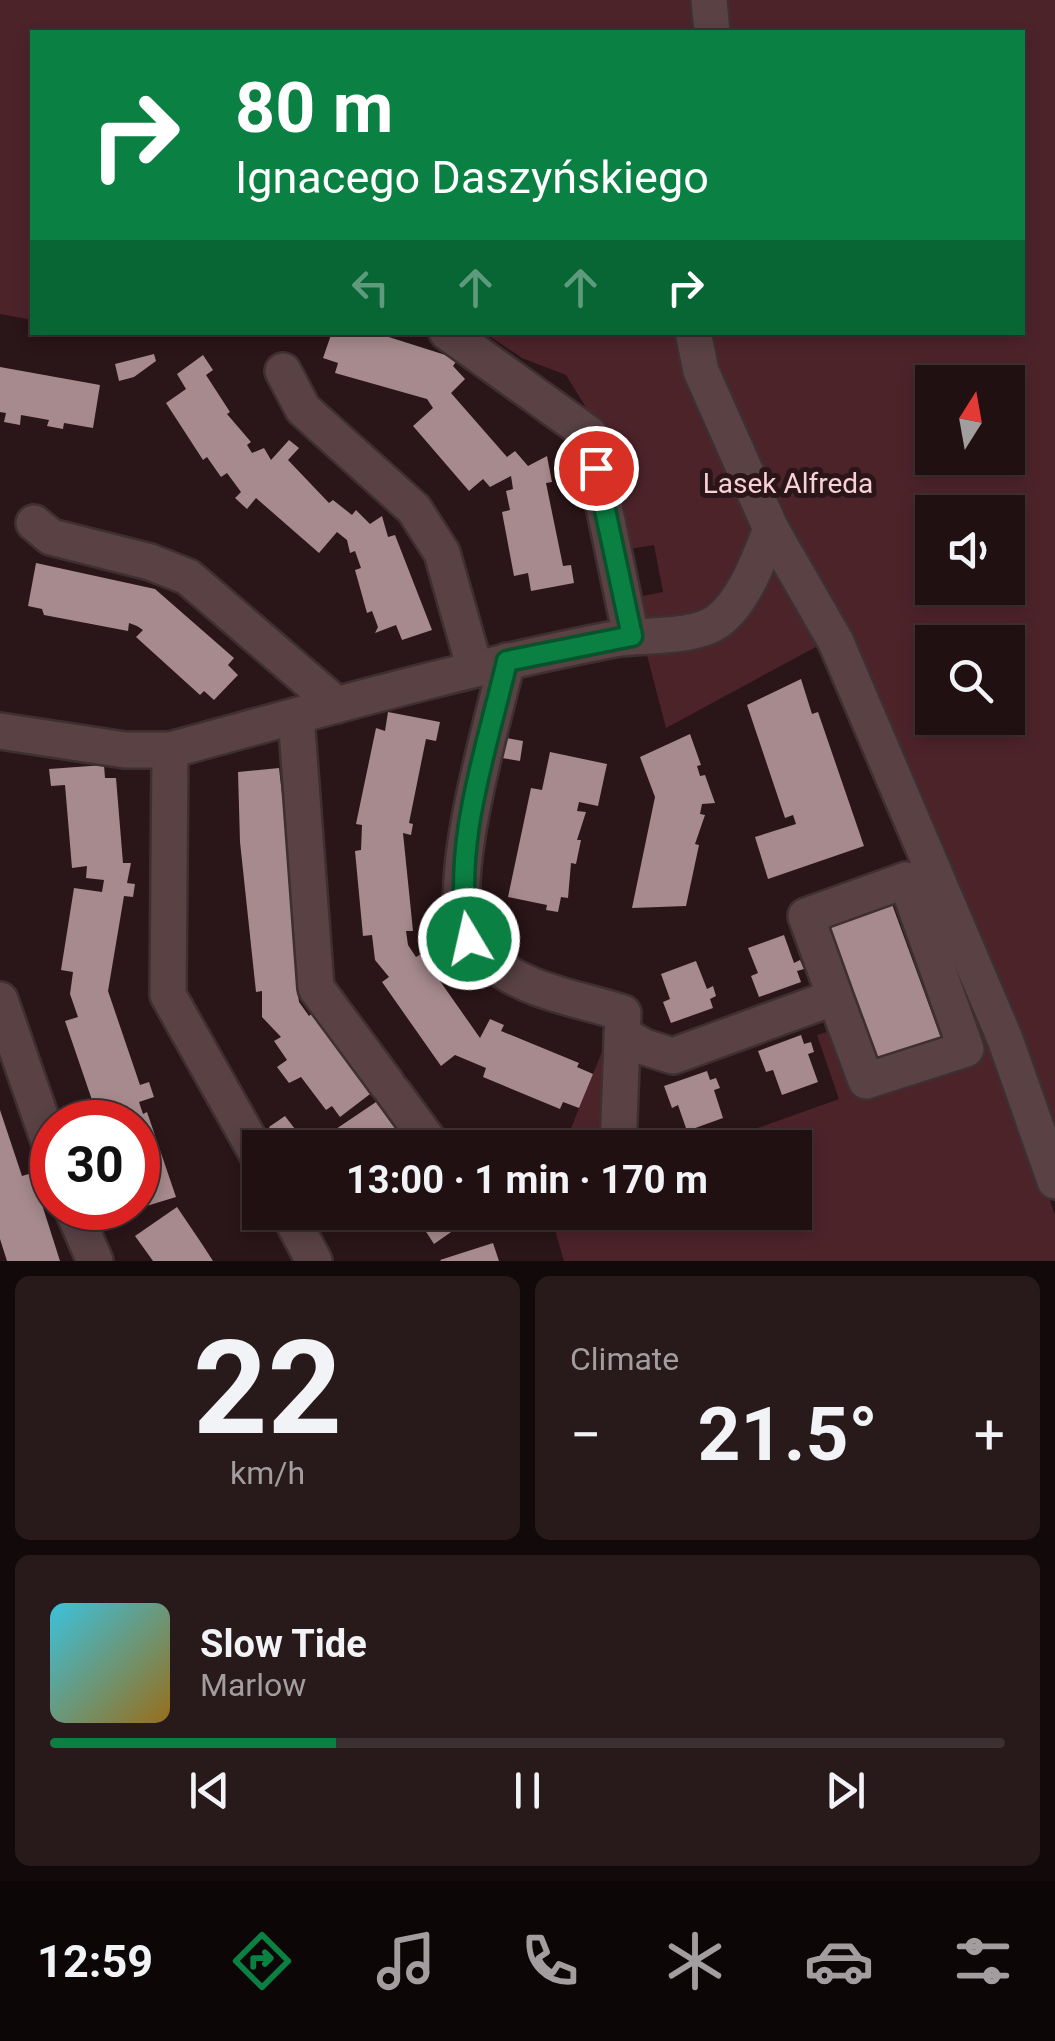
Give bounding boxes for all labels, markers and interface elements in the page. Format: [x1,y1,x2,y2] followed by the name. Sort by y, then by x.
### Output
[235,67,393,149] text: 80 m
[70,70,200,200] icon: right
[235,151,709,204] text: Ignacego Daszyńskiego
[343,260,398,315] icon: left
[448,260,503,315] icon: ahead
[553,260,608,315] icon: ahead
[658,260,713,315] icon: right
[915,365,1025,475] north arrow
[915,365,1025,735] map controls
[554,426,639,511] pin
[569,441,624,496] icon: arrive
[703,467,873,500] park label: Lasek Alfreda
[915,495,1025,605] button: sound
[915,625,1025,735] button: search
[417,887,521,991] position arrow
[30,1100,160,1230] speed limit sign: 30
[346,1158,708,1202] text: 13:00 · 1 min · 170 m
[193,1312,342,1465] text: 22
[570,1340,679,1378] text: Climate
[698,1390,878,1478] text: 21.5°
[570,1403,601,1467] text: −
[974,1403,1005,1467] text: +
[230,1454,305,1492] text: km/h
[200,1622,367,1666] text: Slow Tide
[200,1666,306,1704] text: Marlow
[182,1763,237,1818] icon: previous
[500,1763,555,1818] icon: pause
[818,1763,873,1818] icon: next
[227,1926,297,1996] icon: directions
[371,1926,441,1996] icon: music
[515,1926,585,1996] icon: phone
[660,1926,730,1996] icon: climate
[804,1926,874,1996] icon: car
[948,1926,1018,1996] icon: filters
[37,1935,153,1988] text: 12:59

